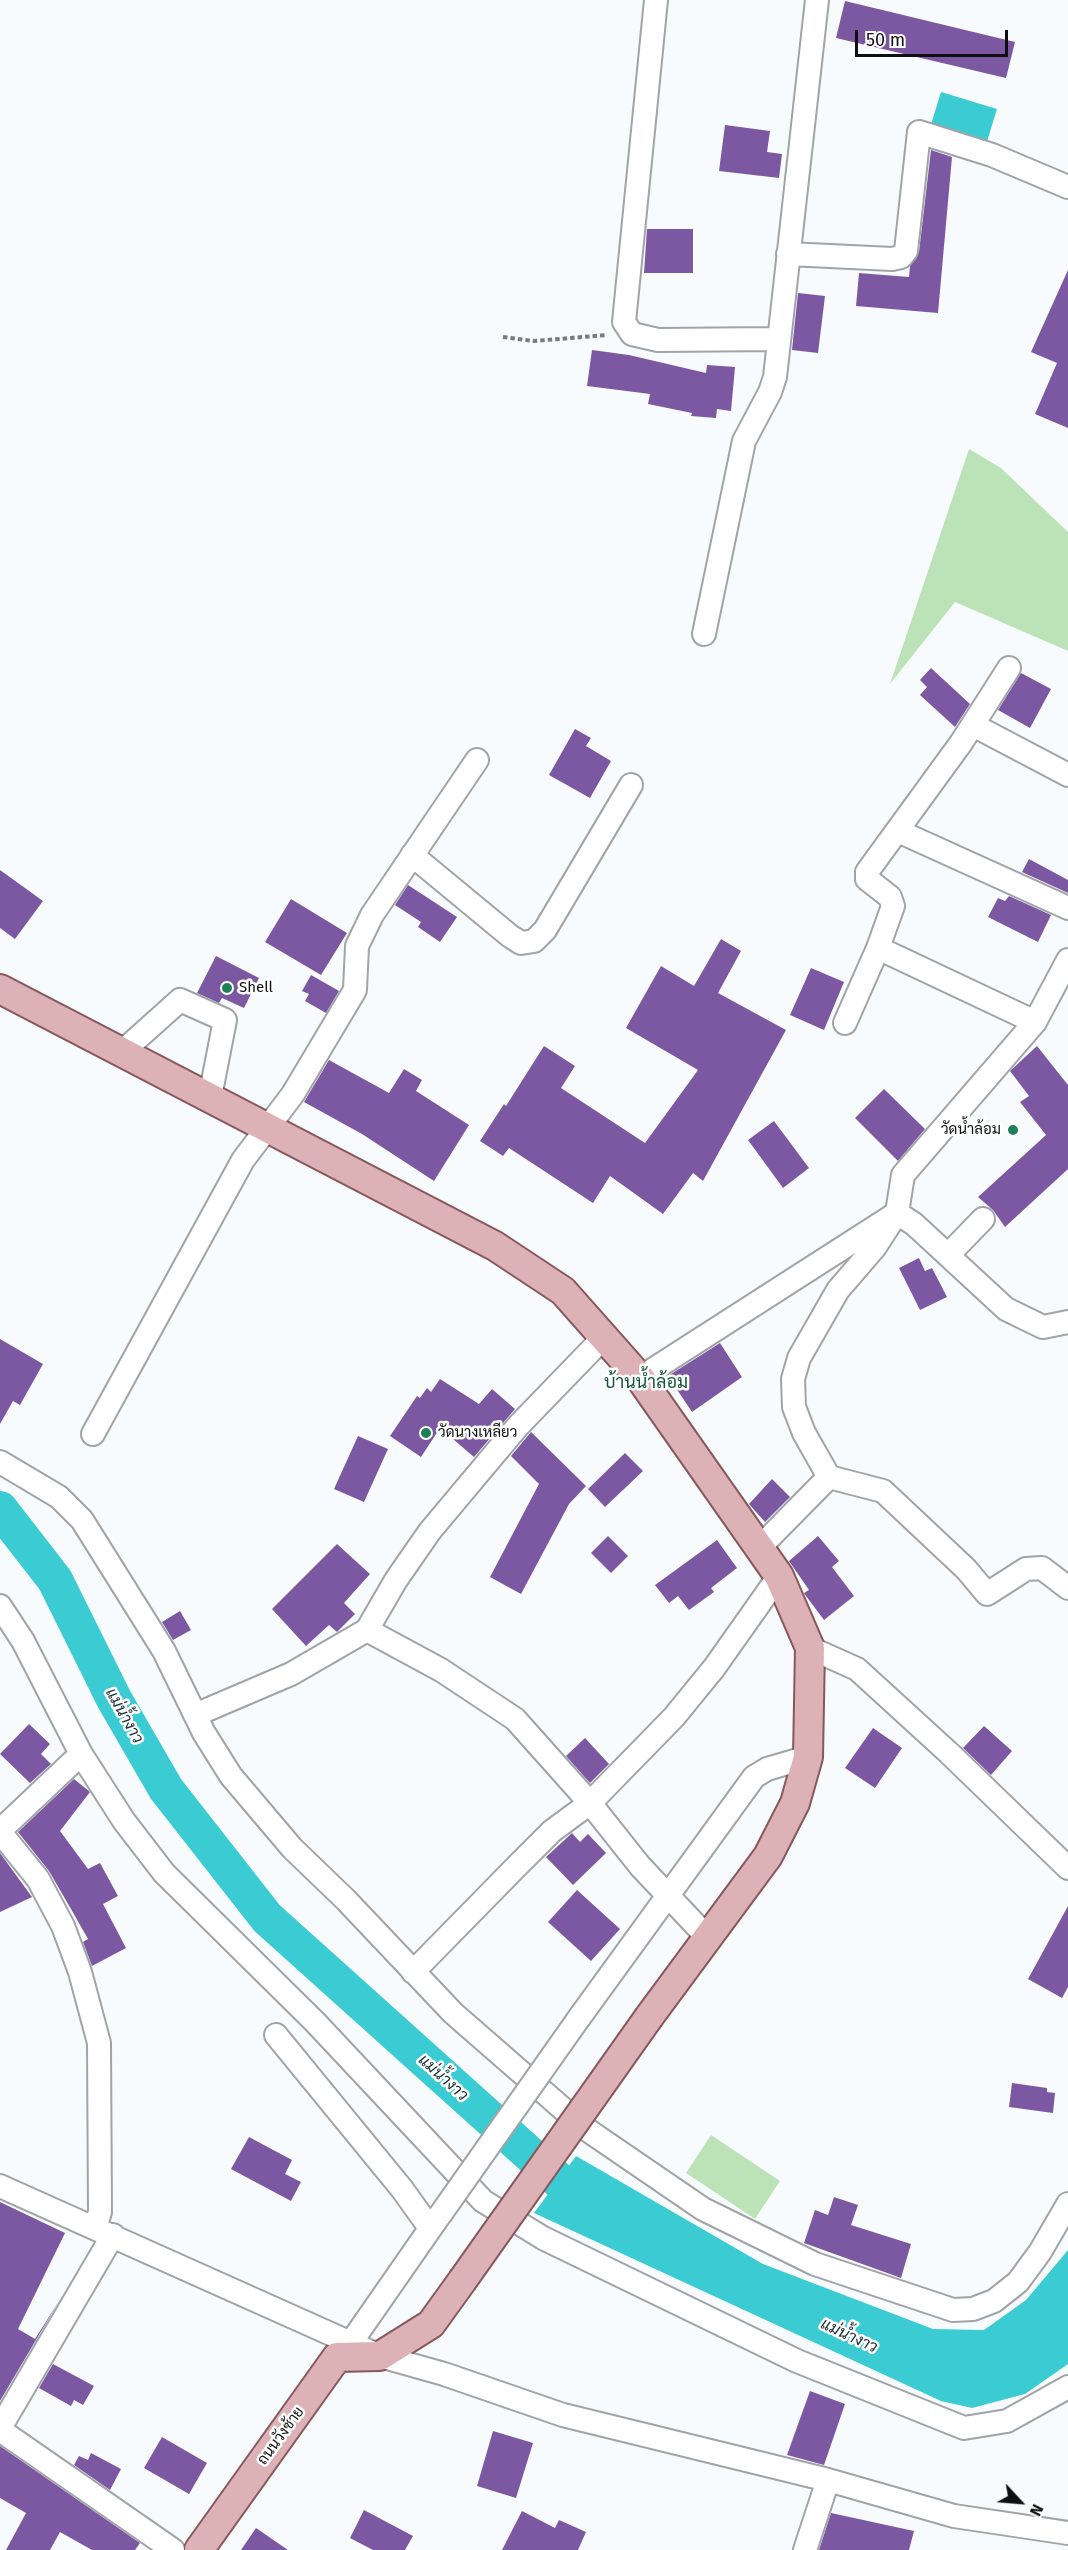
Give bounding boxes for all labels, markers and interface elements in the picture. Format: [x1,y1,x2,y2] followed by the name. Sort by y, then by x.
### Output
[858,18,1011,56] scale bar
[866,29,905,51] text: 50 m
[239,979,273,997] place label: Shell
[220,981,234,995] marker: Shell
[941,1121,1001,1139] place label: วัดน้ำล้อม
[1006,1123,1020,1137] marker: วัดน้ำล้อม
[604,1372,688,1394] district label: บ้านน้ำล้อม
[438,1424,517,1442] place label: วัดนางเหลียว
[419,1426,433,1440] marker: วัดนางเหลียว
[101,1685,147,1747] water label: แม่น้ำงาว
[414,2051,472,2105] water label: แม่น้ำงาว
[818,2315,880,2357] water label: แม่น้ำงาว
[254,2403,308,2469] street label: ถนนวังซ้าย
[990,2472,1050,2532] north arrow
[1026,2501,1047,2519] text: N

